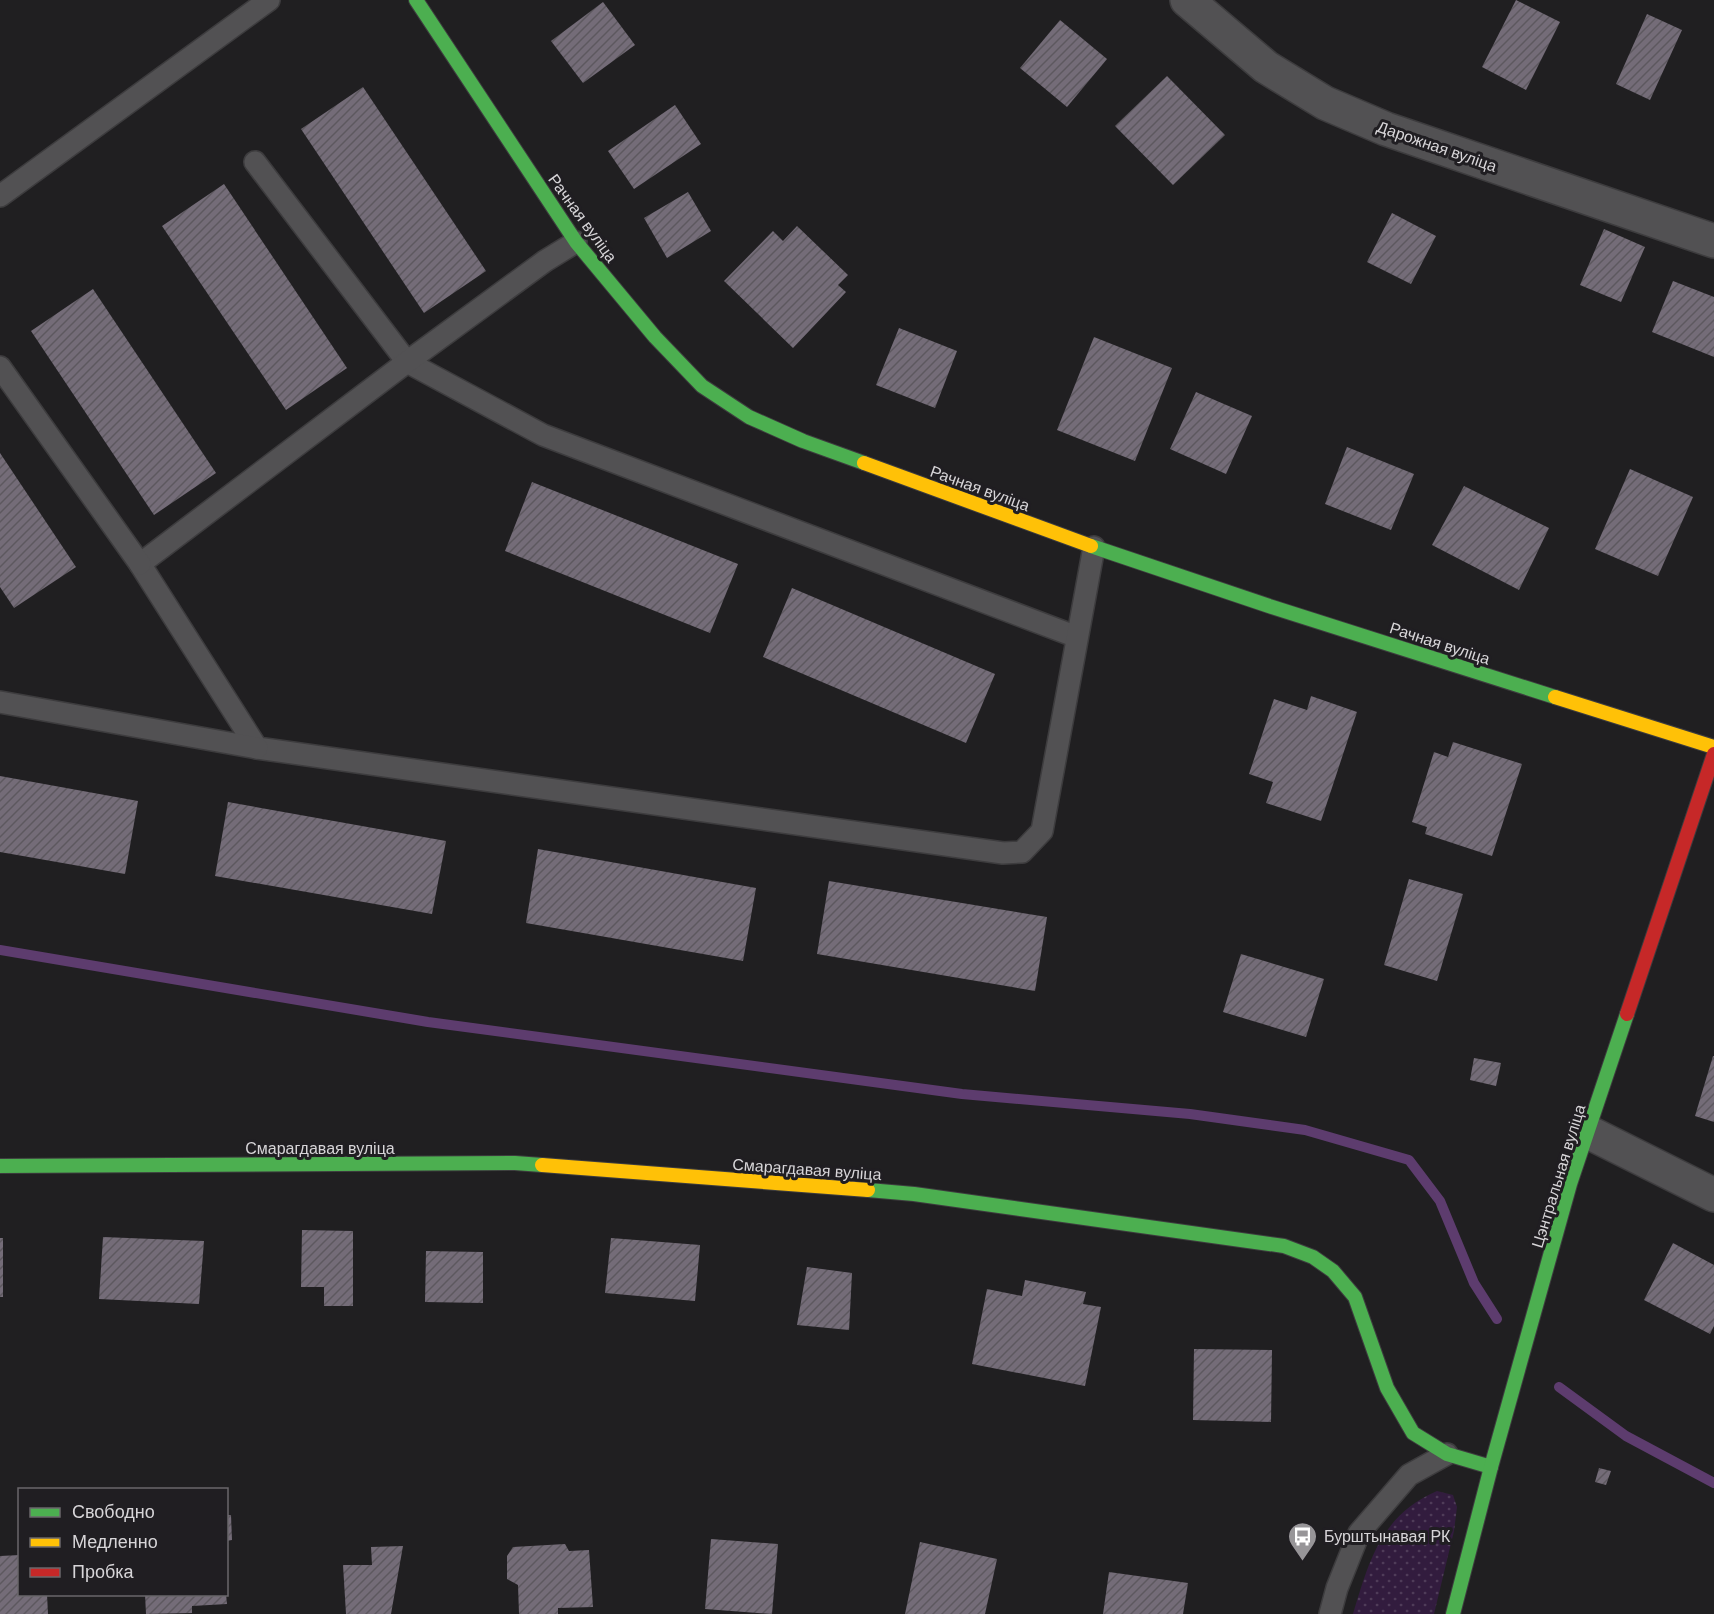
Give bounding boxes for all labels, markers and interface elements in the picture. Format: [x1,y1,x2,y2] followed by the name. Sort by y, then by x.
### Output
[1374,116,1500,177] street label: Дарожная вуліца
[543,170,622,267] street label: Рачная вуліца
[927,461,1033,516] street label: Рачная вуліца
[1387,617,1493,670] street label: Рачная вуліца
[1527,1102,1590,1250] street label: Цэнтральная вуліца
[245,1138,395,1159] street label: Смарагдавая вуліца
[732,1154,882,1185] street label: Смарагдавая вуліца
[18,1488,228,1596] legend
[72,1500,155,1524] text: Свободно
[1287,1520,1319,1562] bus stop icon: Бурштынавая РК
[1324,1526,1451,1547] place label: Бурштынавая РК
[72,1530,158,1554] text: Медленно
[72,1560,135,1584] text: Пробка

